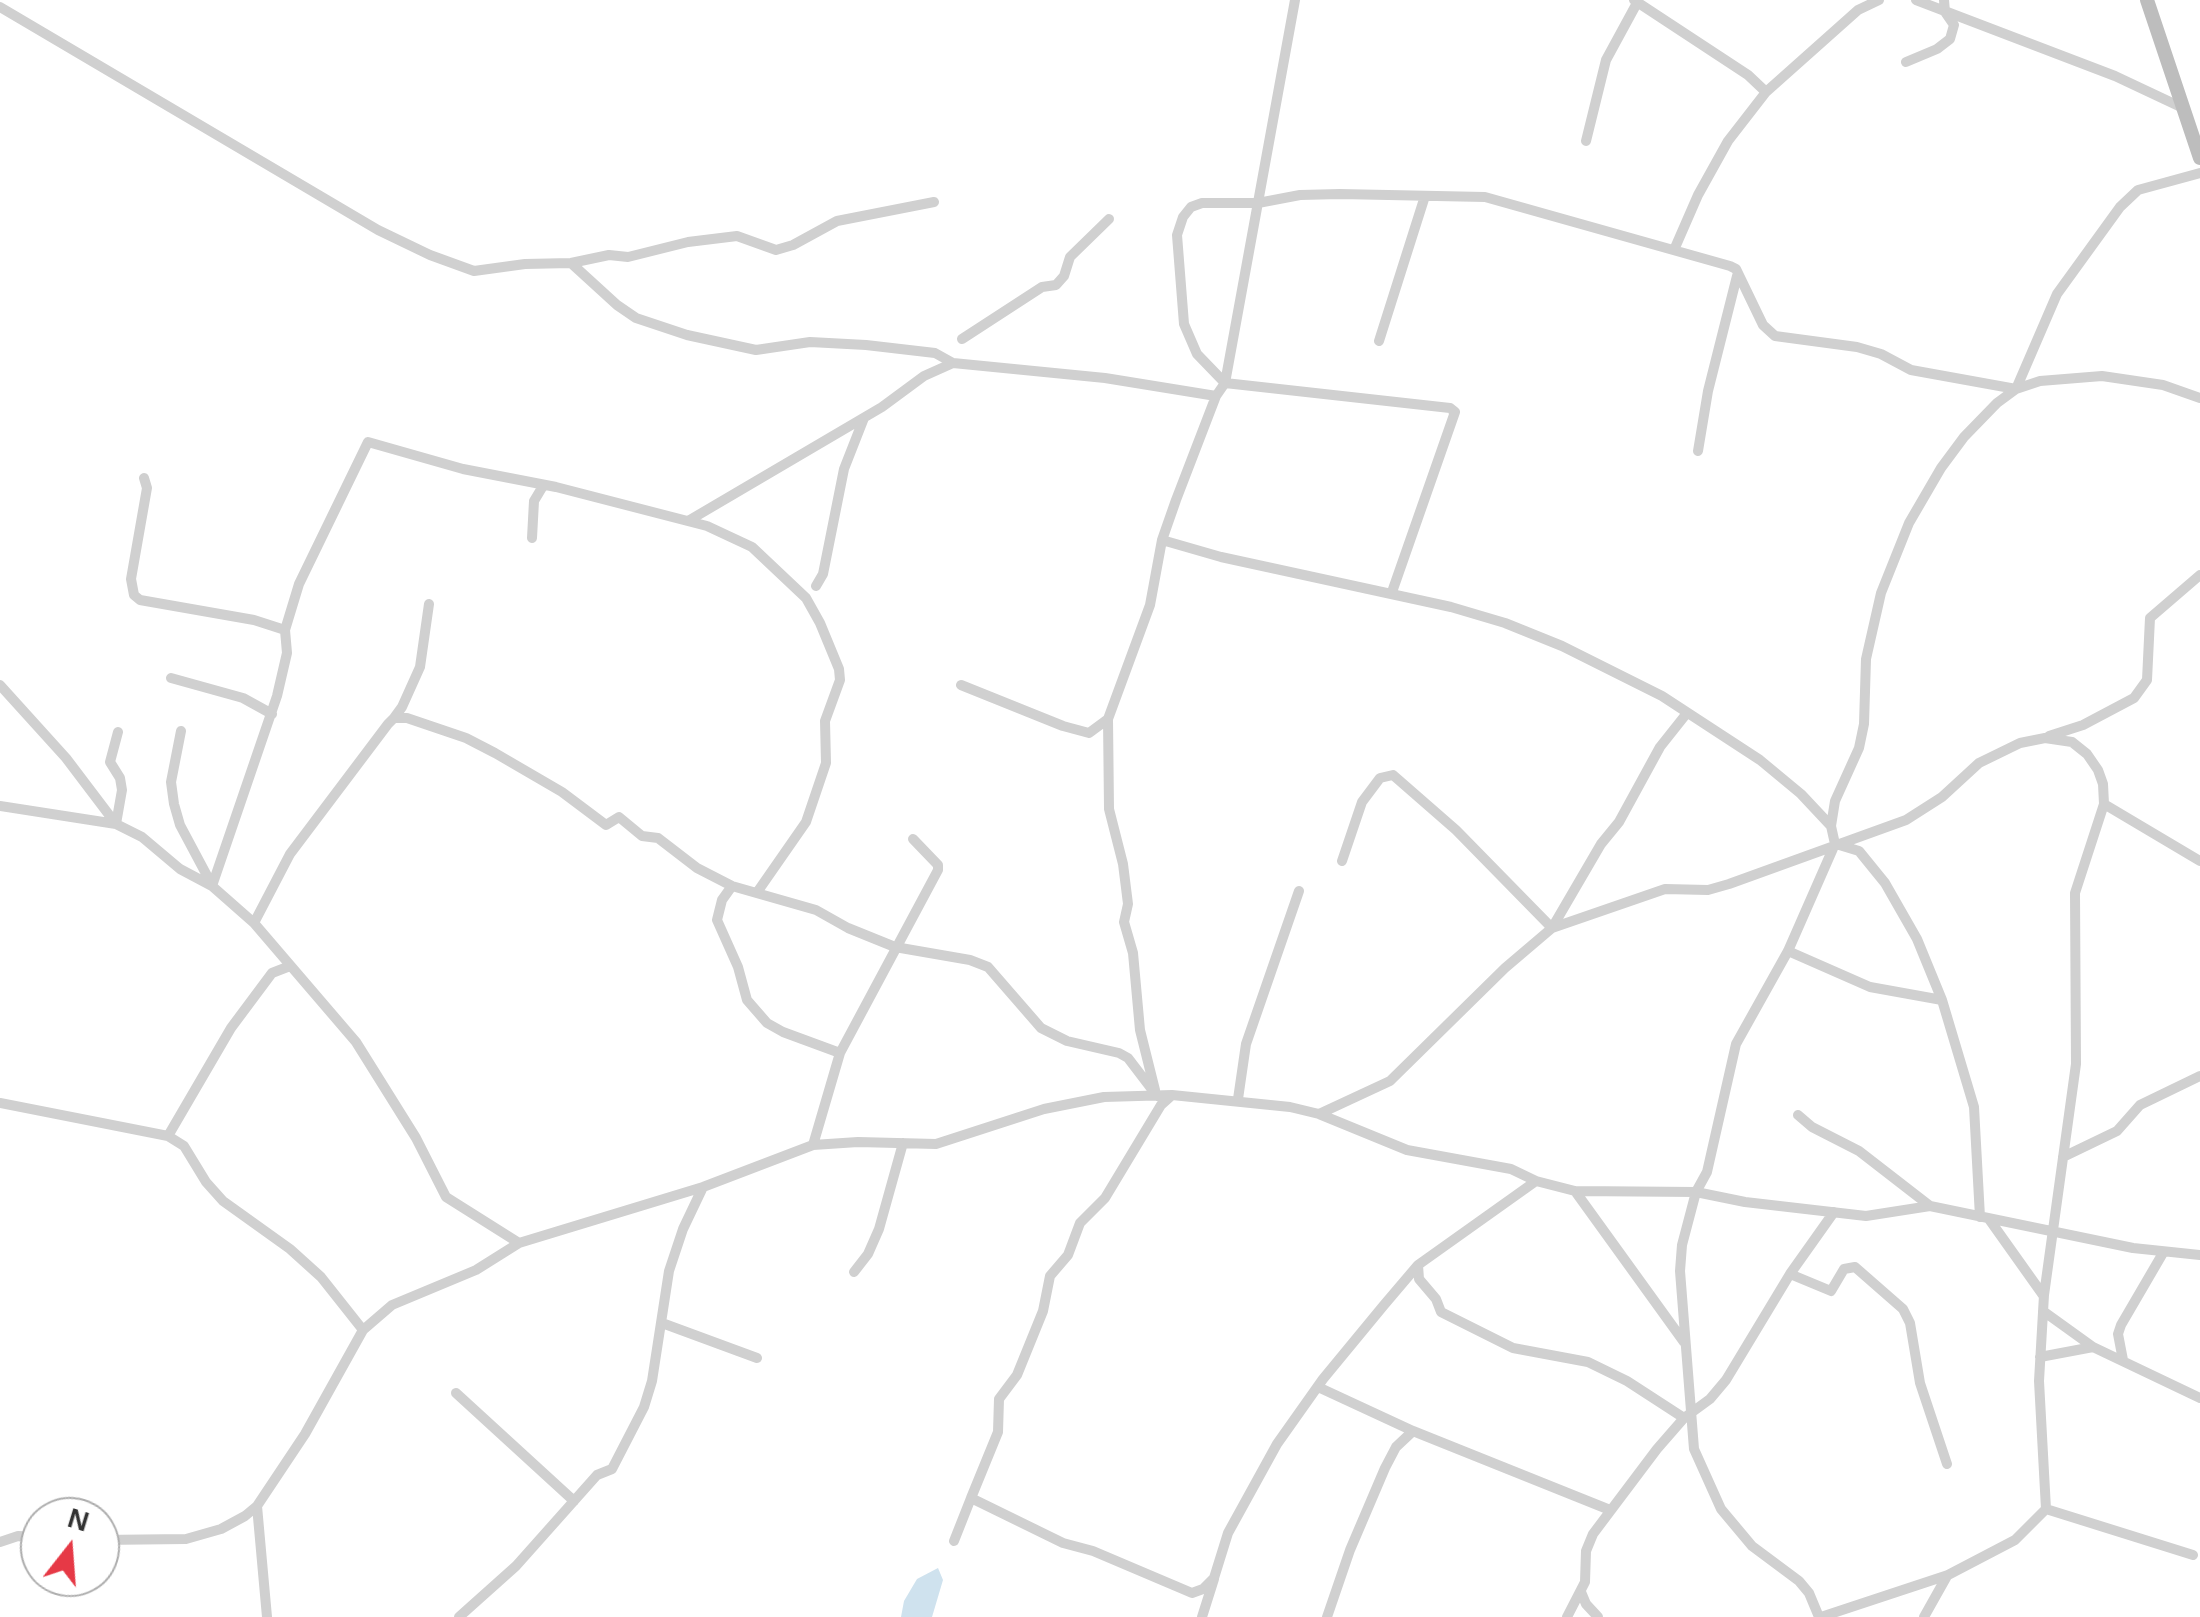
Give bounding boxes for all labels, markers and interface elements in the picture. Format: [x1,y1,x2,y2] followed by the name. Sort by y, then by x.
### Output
[20,1497,120,1597] north arrow
[64,1502,93,1538] text: N

